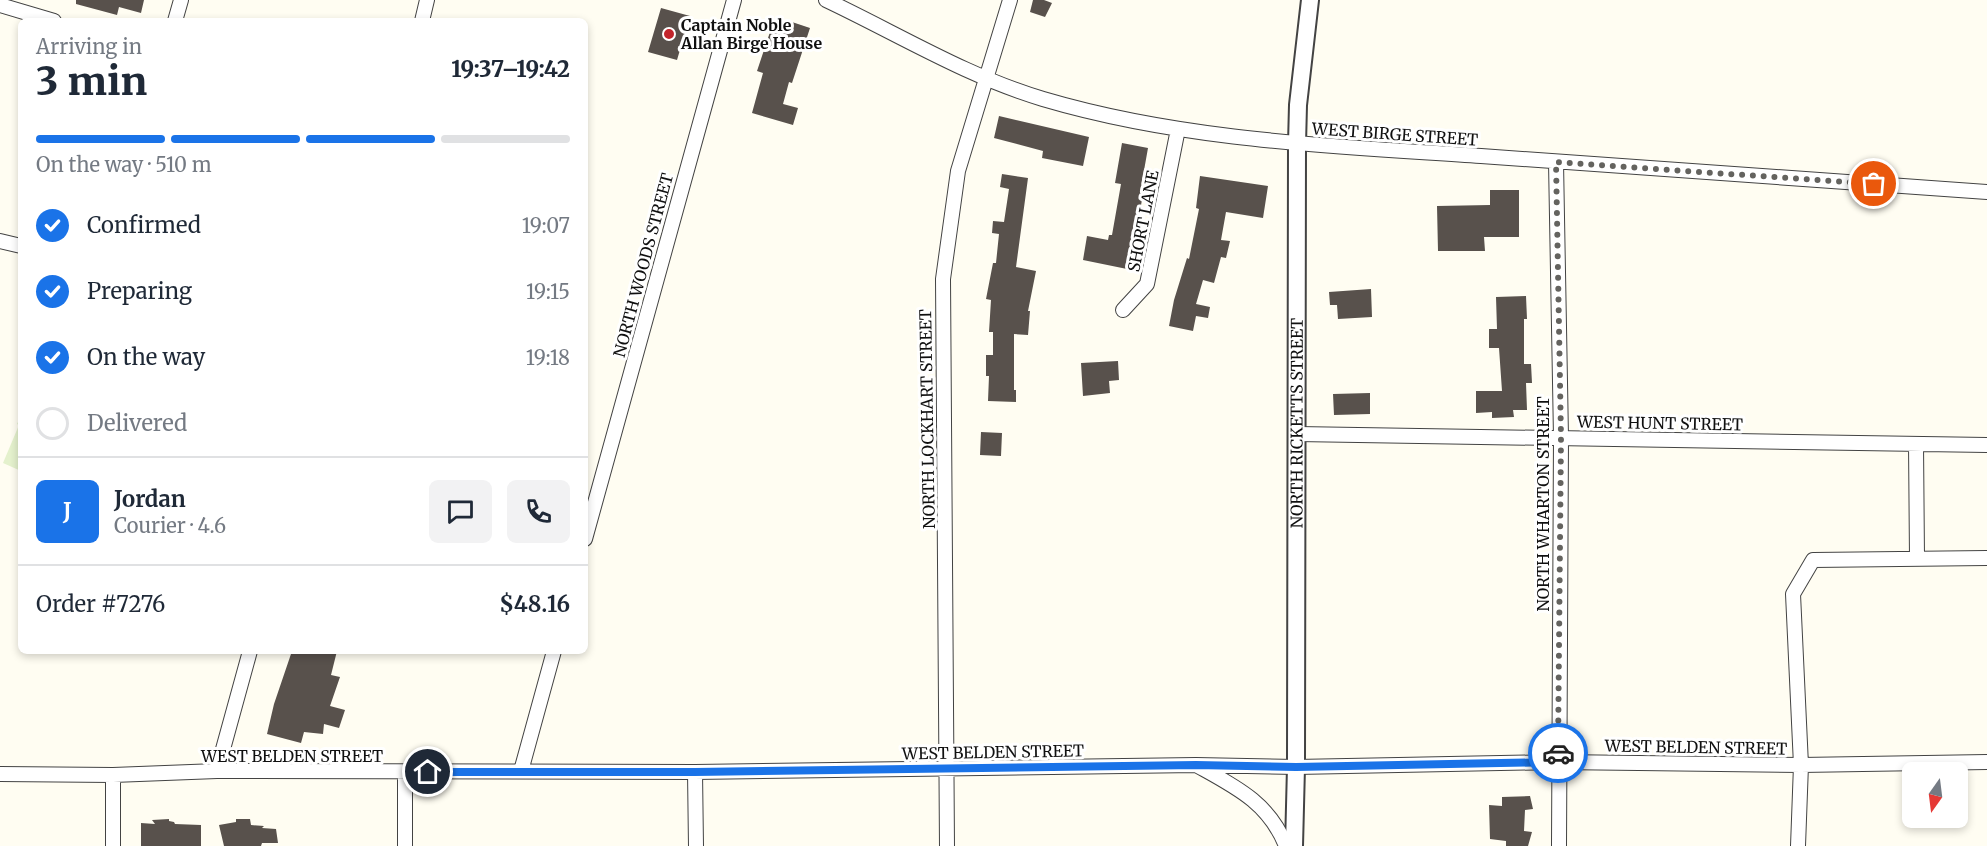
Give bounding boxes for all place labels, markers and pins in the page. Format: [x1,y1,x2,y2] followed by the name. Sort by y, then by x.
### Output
[680,15,822,53] place label: Captain Noble Allan Birge House
[662,27,676,41] marker: Captain Noble Allan Birge House
[1848,158,1899,209] pin
[402,746,453,797] pin

